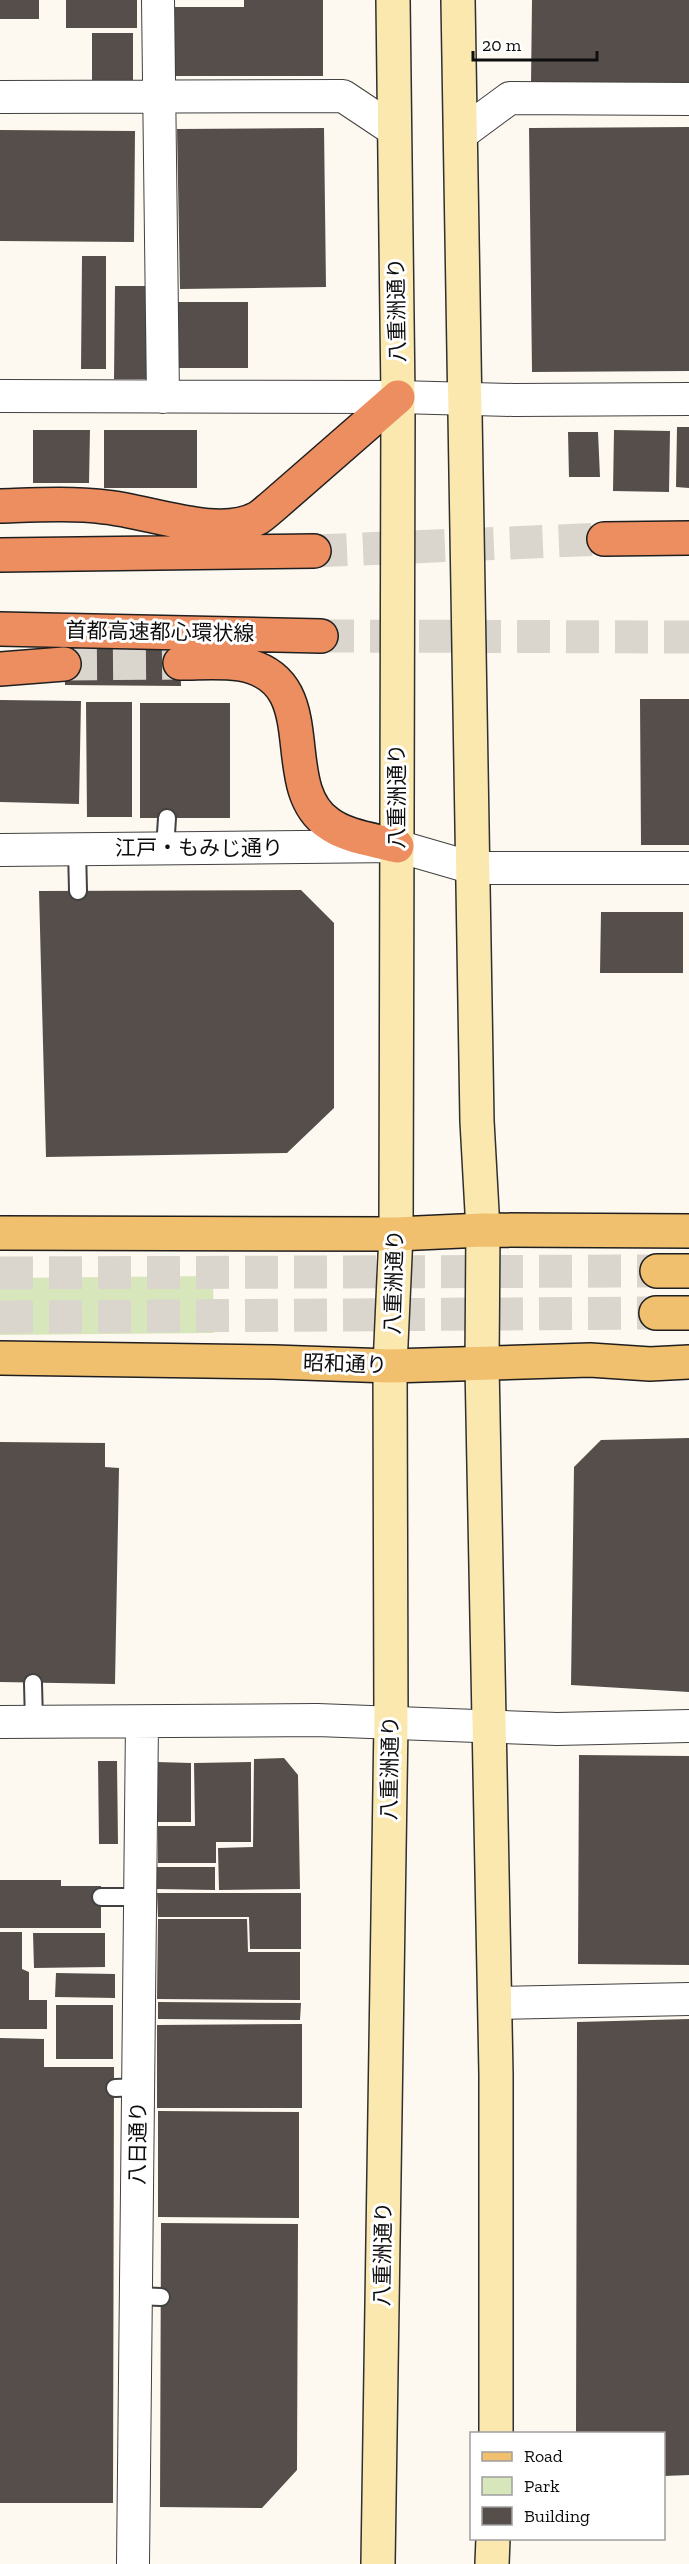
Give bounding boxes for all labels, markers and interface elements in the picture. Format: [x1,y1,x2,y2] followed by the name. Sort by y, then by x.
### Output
[473,24,598,62] scale bar
[482,34,522,56] text: 20 m
[383,257,410,363] street label: 八重洲通り
[65,617,255,646] street label: 首都高速都心環状線
[384,744,409,849] street label: 八重洲通り
[115,835,283,860] street label: 江戸・もみじ通り
[379,1229,408,1335] street label: 八重洲通り
[303,1350,387,1377] street label: 昭和通り
[376,1715,403,1821] street label: 八重洲通り
[124,2101,151,2185] street label: 八日通り
[369,2201,396,2307] street label: 八重洲通り
[470,2432,665,2540] legend
[524,2445,563,2467] text: Road
[524,2475,560,2497] text: Park
[524,2505,590,2527] text: Building

